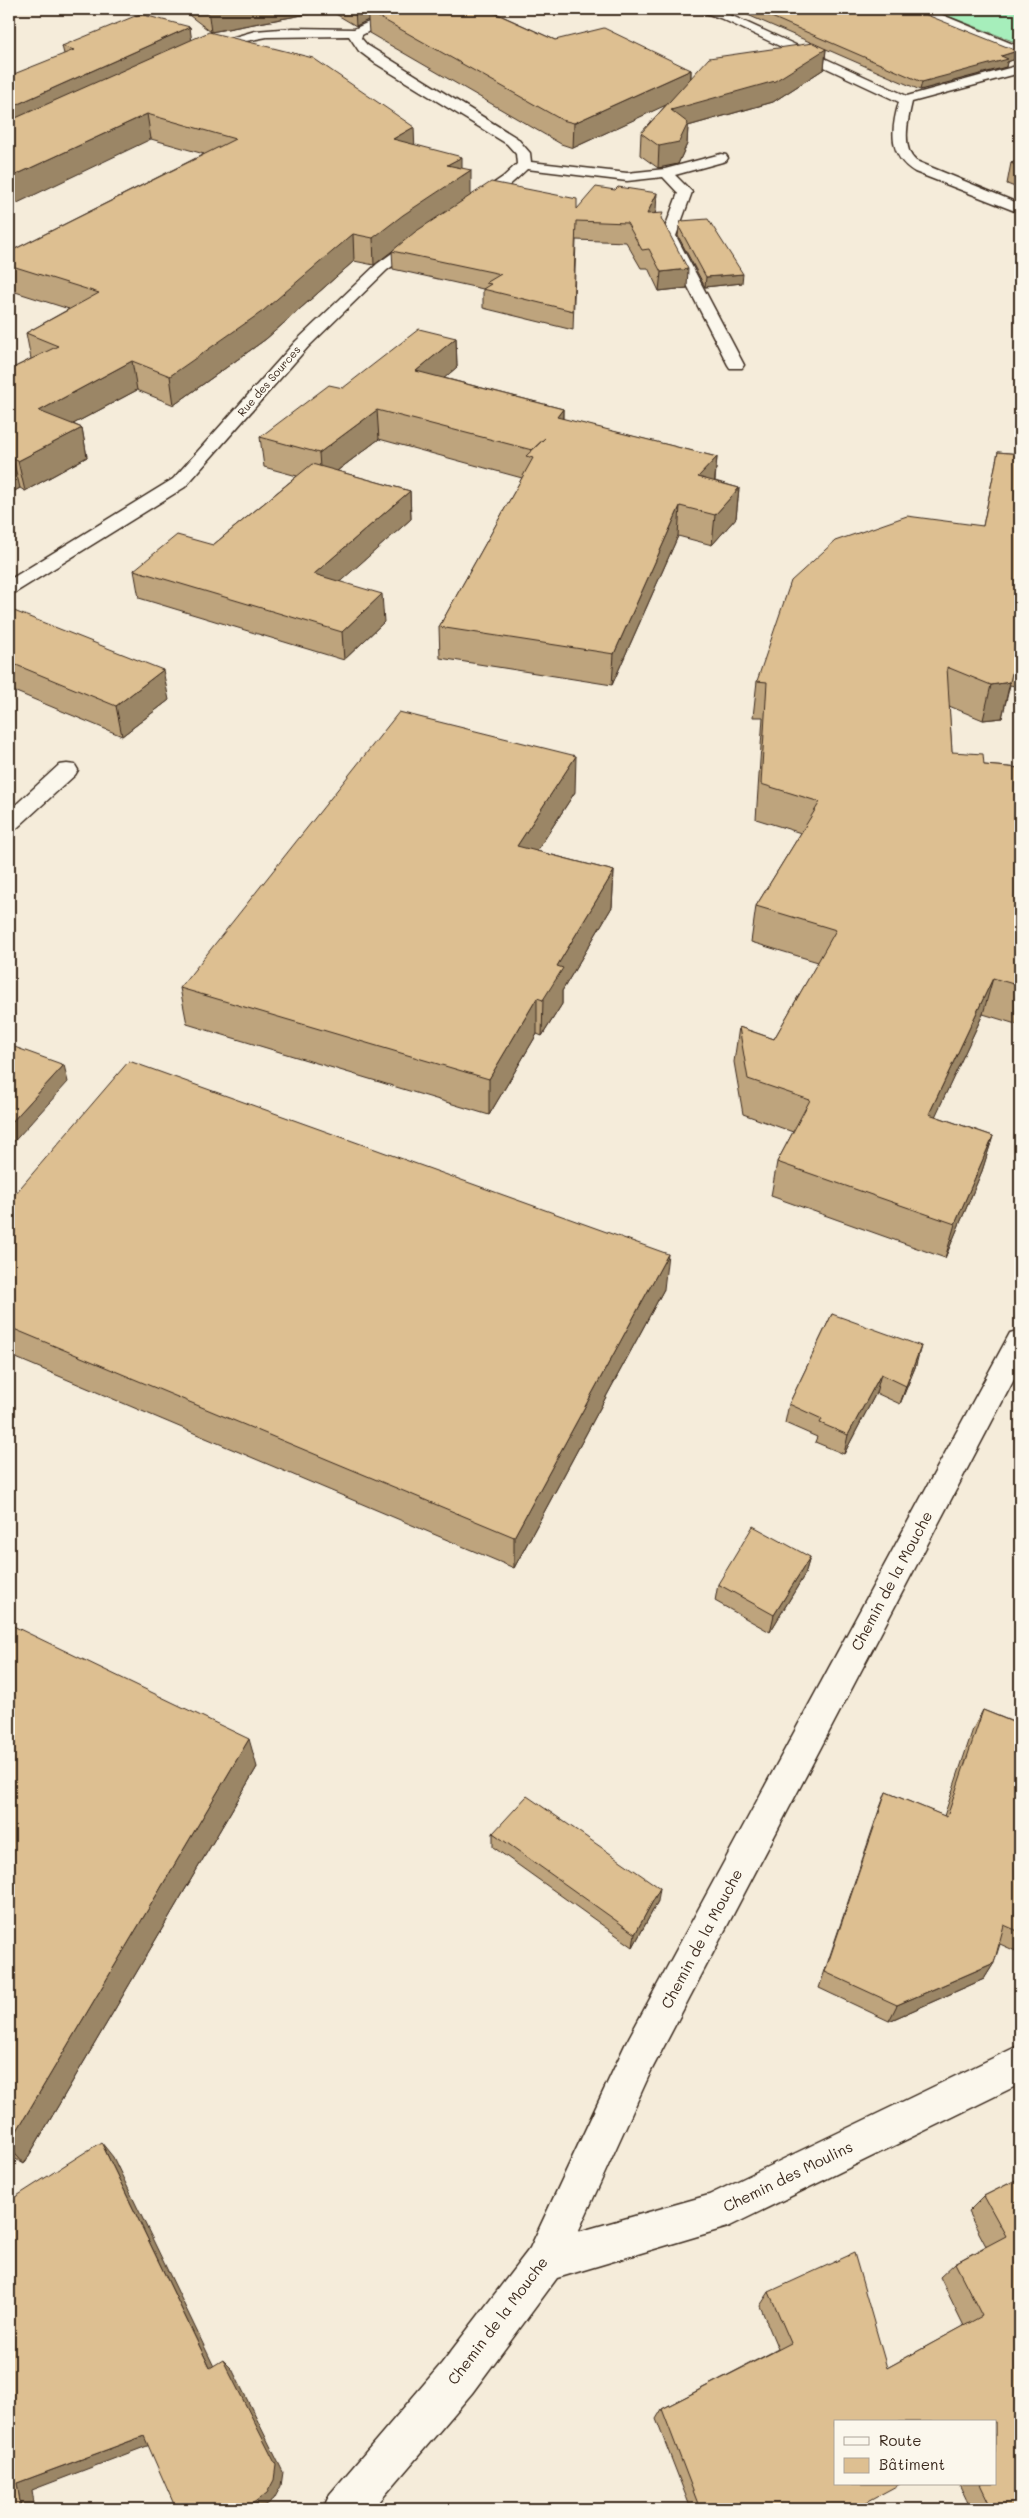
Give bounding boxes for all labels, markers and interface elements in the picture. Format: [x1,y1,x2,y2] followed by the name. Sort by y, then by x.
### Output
[234,342,303,419] street label: Rue des Sources
[846,1507,936,1654] street label: Chemin de la Mouche
[656,1865,746,2012] street label: Chemin de la Mouche
[719,2136,856,2216] street label: Chemin des Moulins
[442,2252,552,2388] street label: Chemin de la Mouche
[834,2420,996,2486] legend
[879,2430,922,2450] text: Route
[879,2454,945,2474] text: Bâtiment

